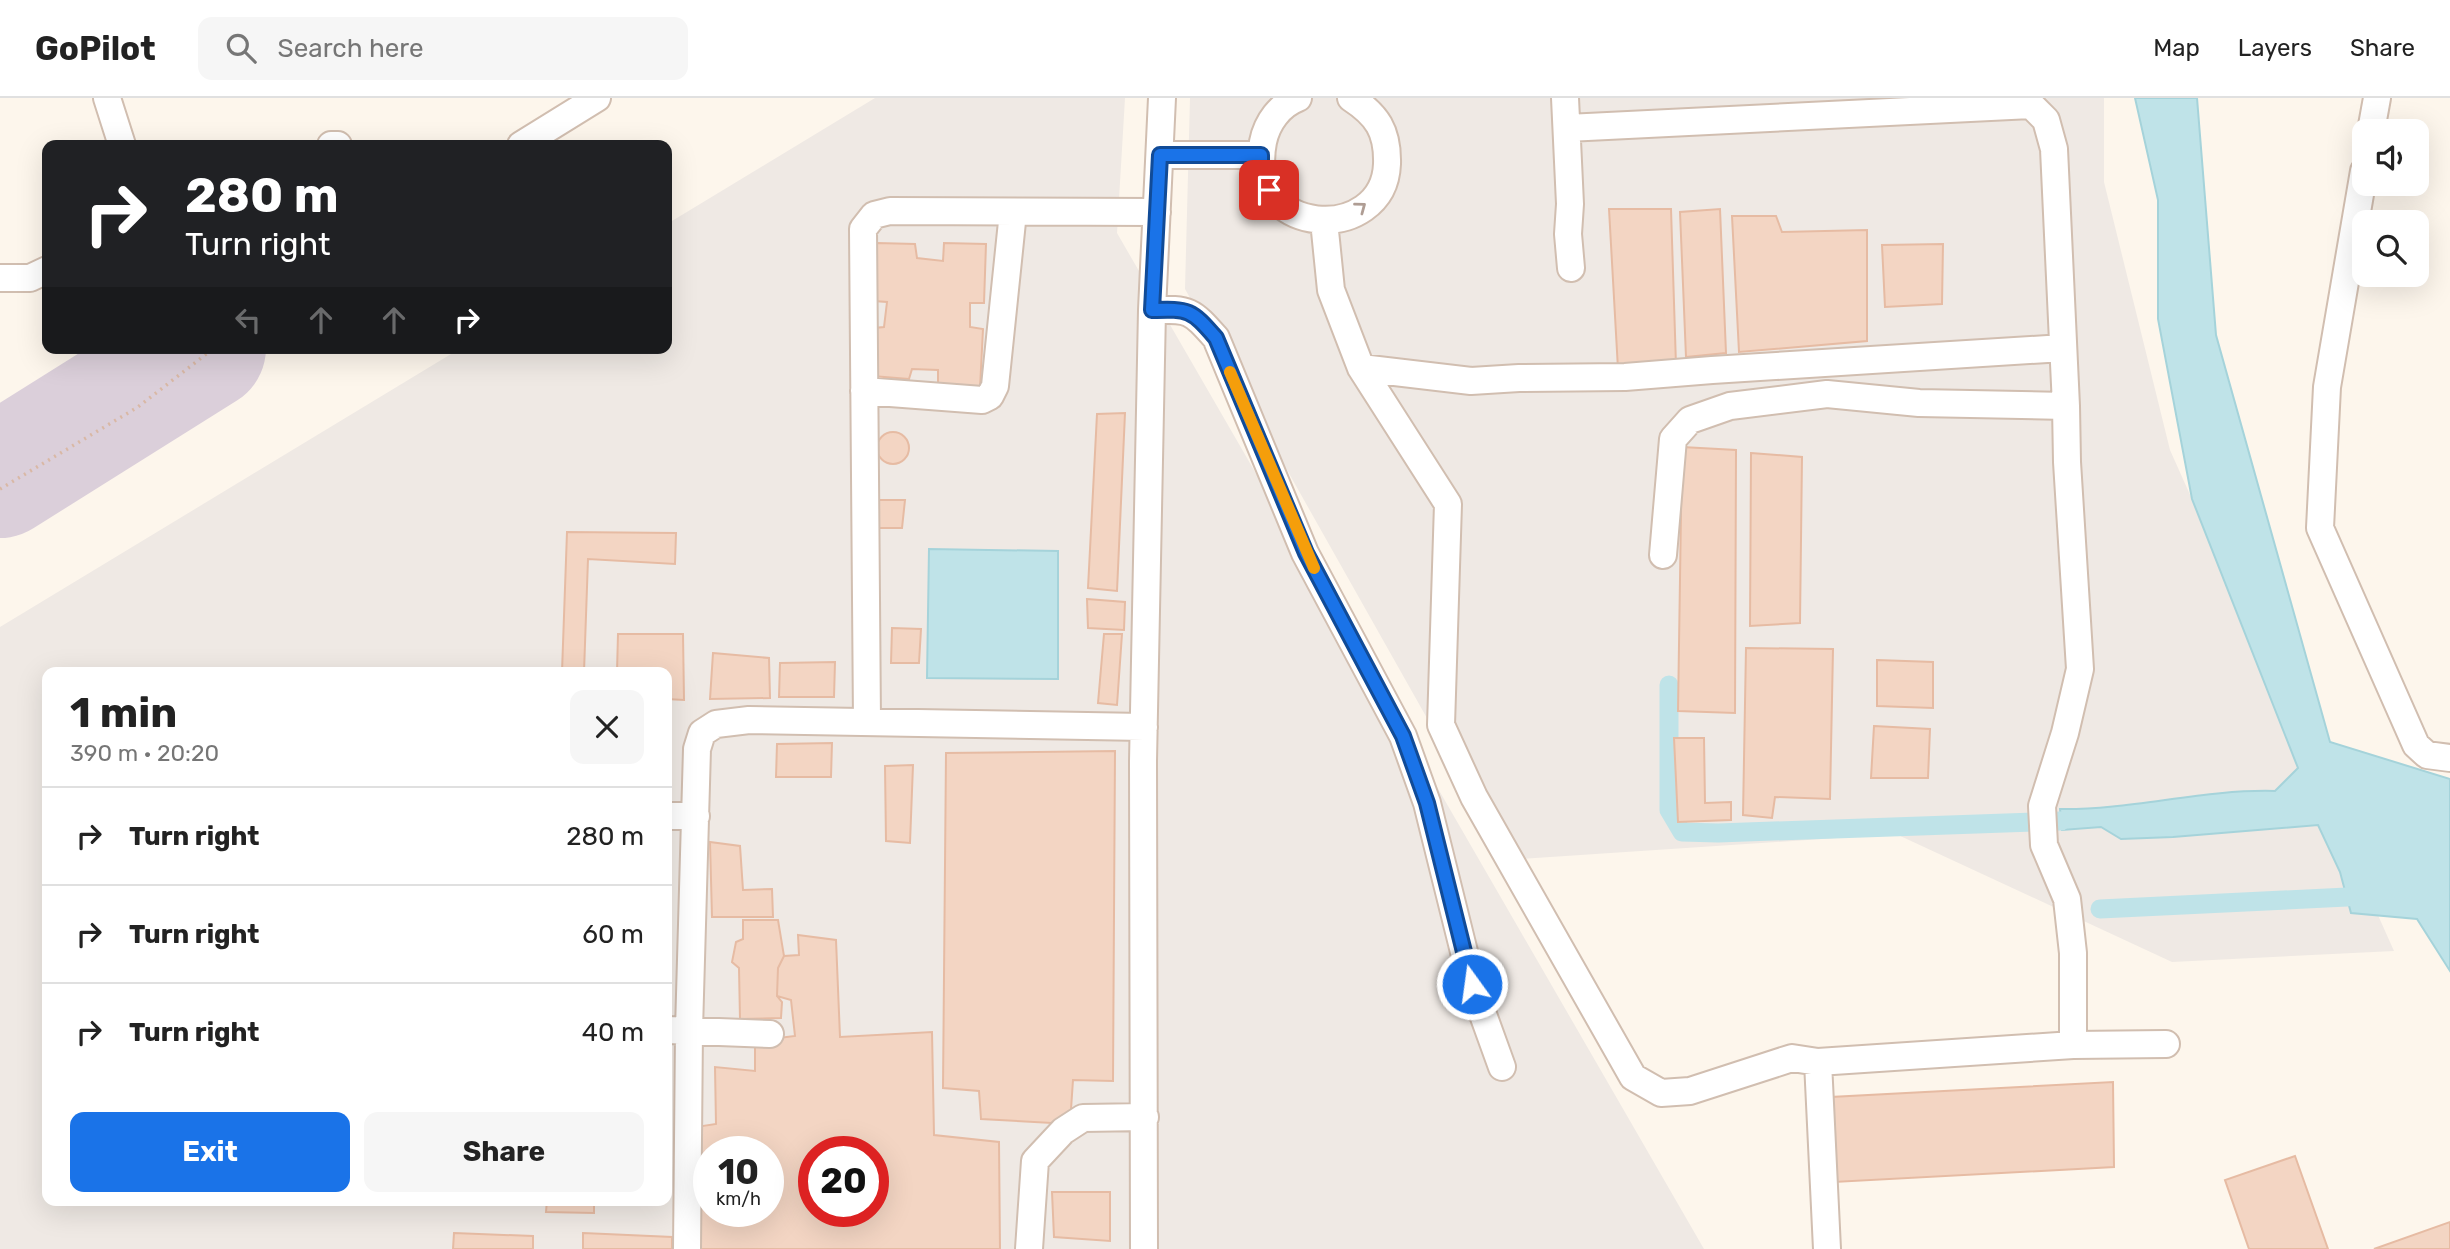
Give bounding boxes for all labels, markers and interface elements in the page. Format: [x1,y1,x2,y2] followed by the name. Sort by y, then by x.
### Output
[198,17,688,80] search box
[35,29,156,68] text: GoPilot
[222,29,260,67] icon: search
[278,33,423,64] text: Search here
[2153,34,2200,62] text: Map
[2238,34,2312,62] text: Layers
[2350,34,2415,62] text: Share
[2352,119,2429,287] map controls
[2352,119,2429,196] button: sound
[1239,160,1299,220] pin
[185,166,339,224] text: 280 m
[70,168,161,259] icon: right
[1250,171,1288,209] icon: arrive
[1353,203,1366,215] one-way arrow
[2352,210,2429,287] button: search
[185,225,330,263] text: Turn right
[229,301,267,339] icon: left
[302,301,340,339] icon: ahead
[375,301,413,339] icon: ahead
[448,301,486,339] icon: right
[70,688,177,738] text: 1 min
[570,690,644,764] button: close
[70,739,219,767] text: 390 m · 20:20
[70,817,108,855] icon: right
[129,821,259,852] text: Turn right
[566,821,644,852] text: 280 m
[70,915,108,953] icon: right
[129,919,259,950] text: Turn right
[582,919,644,950] text: 60 m
[1435,947,1509,1021] position arrow
[70,1013,108,1051] icon: right
[129,1017,259,1048] text: Turn right
[582,1017,644,1048] text: 40 m
[70,1112,350,1192] button: Exit
[364,1112,644,1192] button: Share
[798,1136,889,1227] speed limit sign: 20
[718,1151,759,1193] text: 10
[716,1188,761,1210] text: km/h

